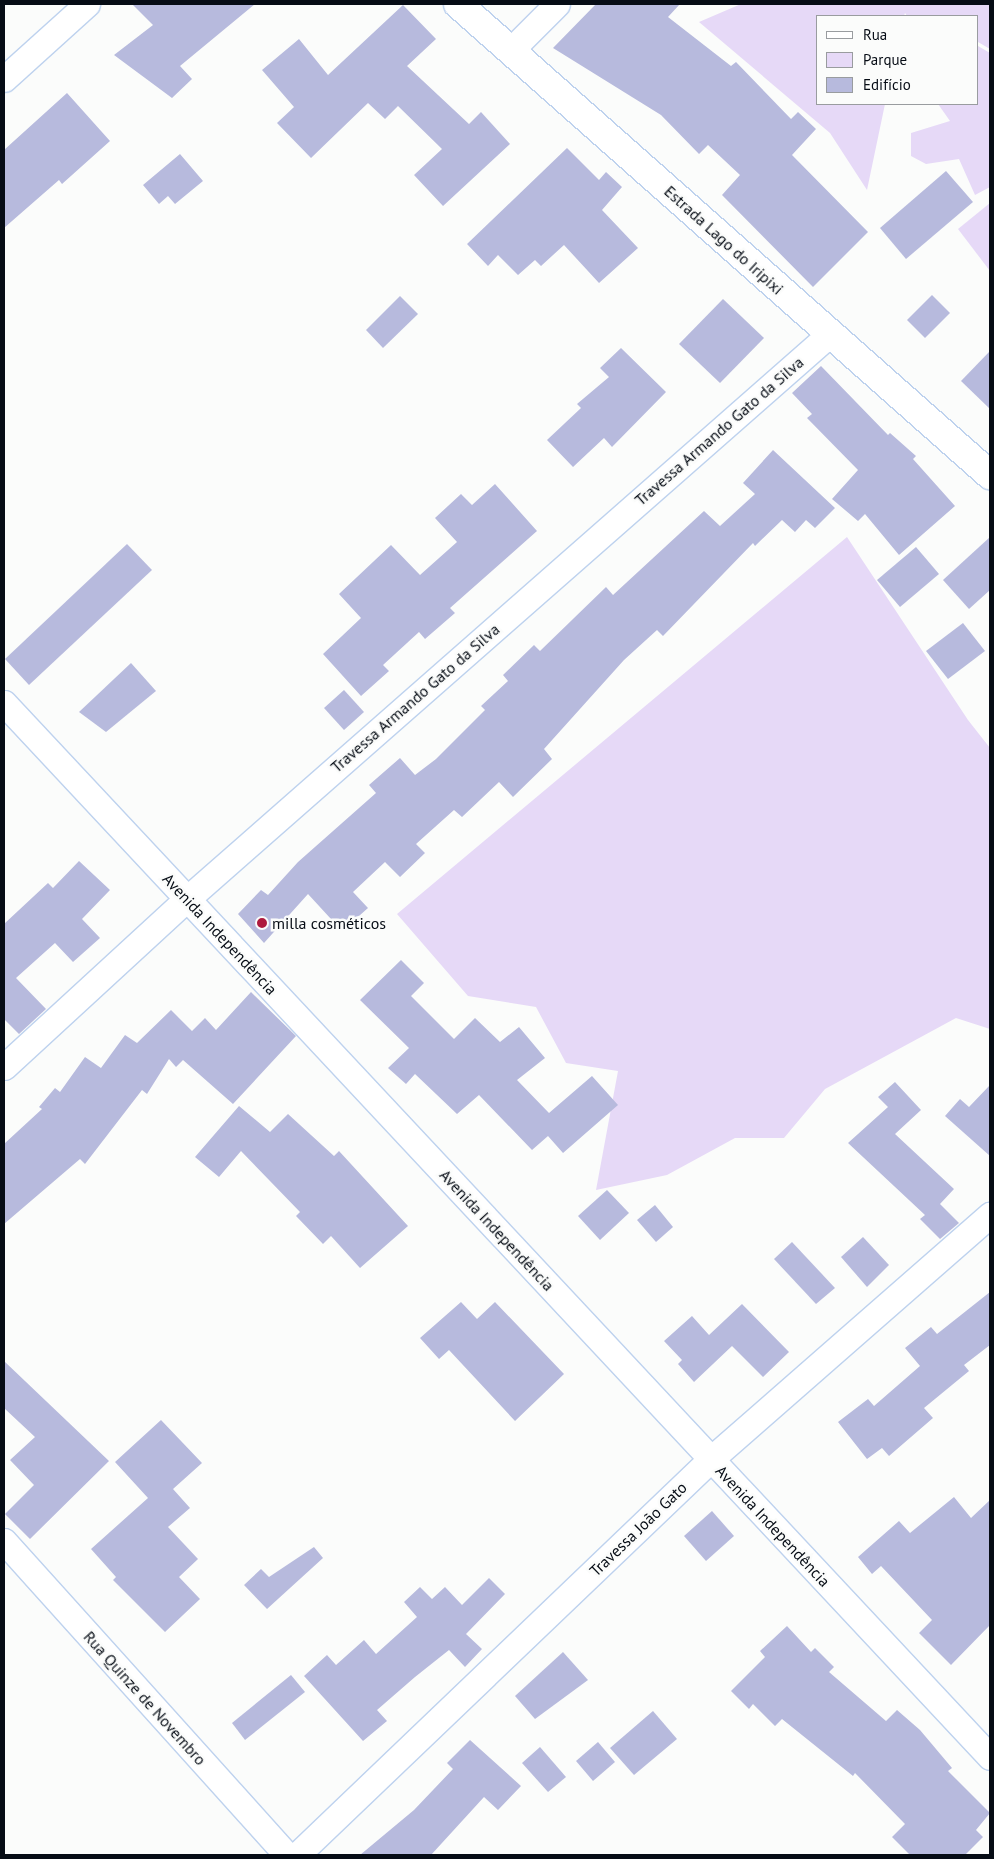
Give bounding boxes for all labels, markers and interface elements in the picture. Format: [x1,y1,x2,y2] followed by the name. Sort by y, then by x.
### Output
[816,15,979,105] legend
[863,25,887,44] text: Rua
[863,50,907,69] text: Parque
[863,75,911,94] text: Edifício
[661,181,787,299] street label: Estrada Lago do Iripixi
[631,352,807,510] street label: Travessa Armando Gato da Silva
[327,619,503,777] street label: Travessa Armando Gato da Silva
[159,869,281,999] street label: Avenida Independência
[272,913,386,933] place label: milla cosméticos
[256,917,268,929] marker: milla cosméticos
[436,1165,558,1295] street label: Avenida Independência
[712,1461,834,1591] street label: Avenida Independência
[585,1478,691,1580] street label: Travessa João Gato
[80,1627,210,1769] street label: Rua Quinze de Novembro

